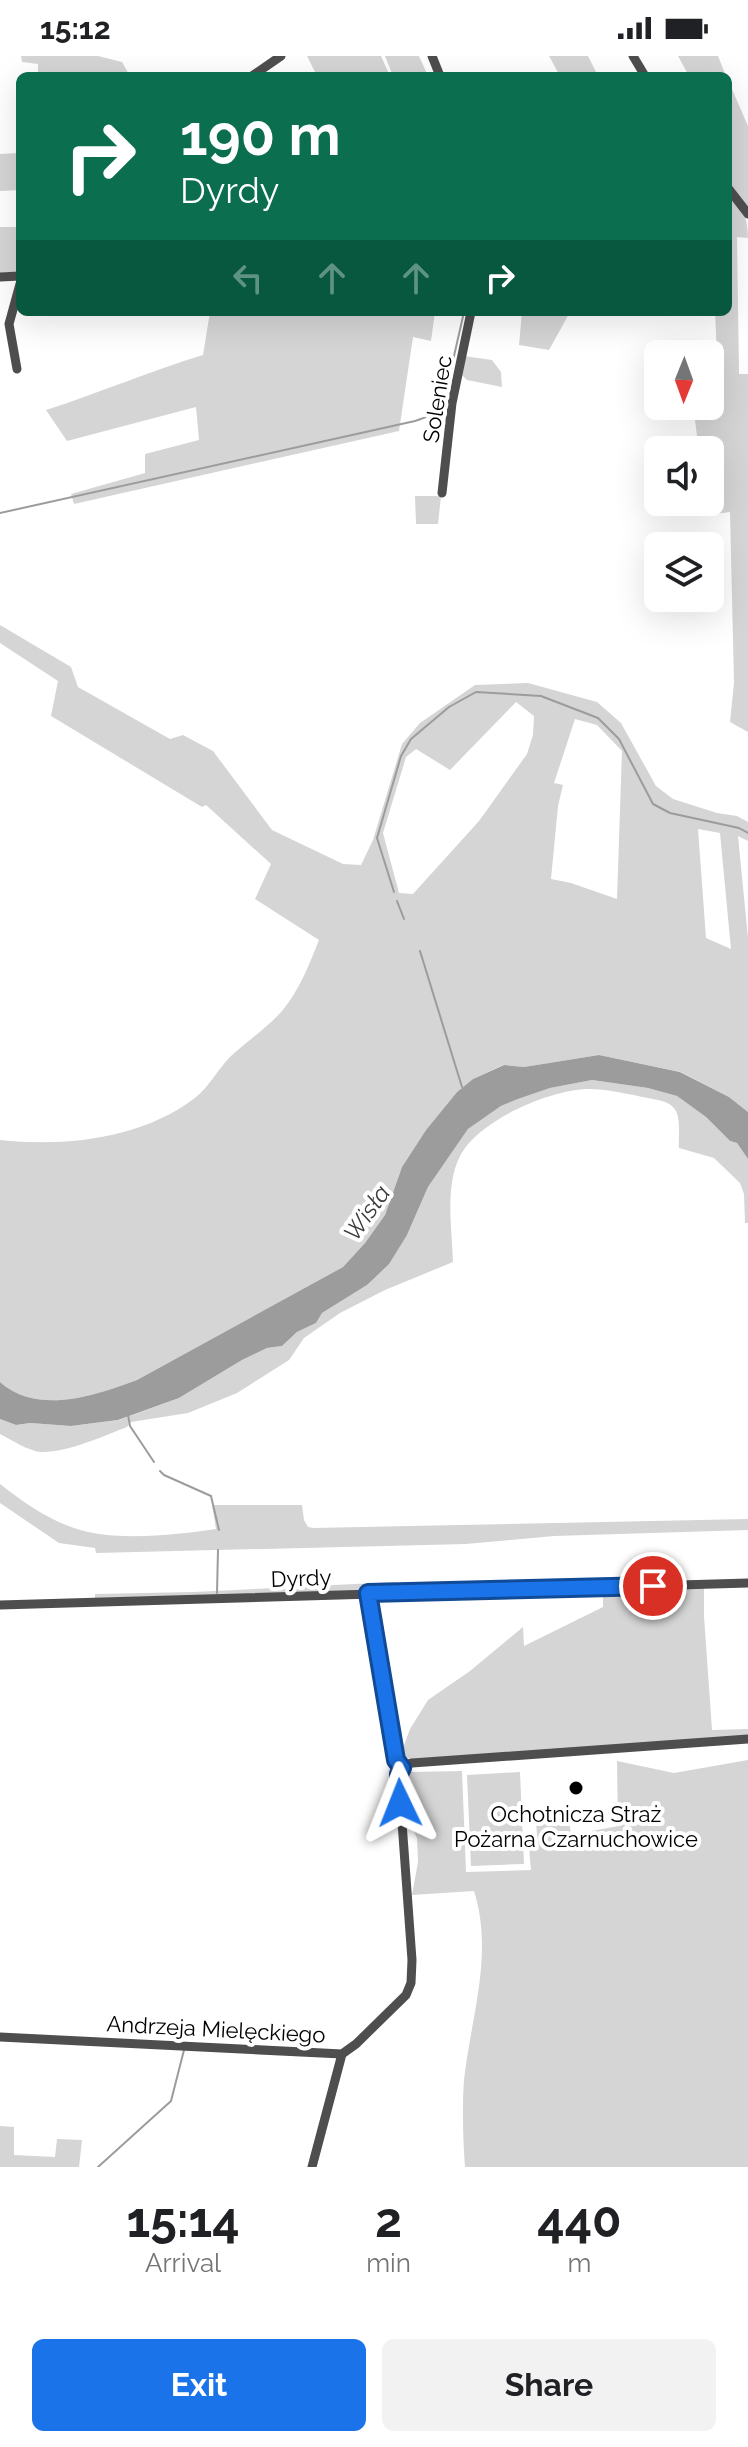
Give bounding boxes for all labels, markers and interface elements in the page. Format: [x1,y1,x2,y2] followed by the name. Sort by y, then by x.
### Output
[40,11,111,46] text: 15:12
[180,102,341,168] text: 190 m
[48,104,152,208] icon: right
[180,169,279,211] text: Dyrdy
[226,256,270,300] icon: left
[310,256,354,300] icon: ahead
[394,256,438,300] icon: ahead
[478,256,522,300] icon: right
[644,340,724,420] north arrow
[644,340,724,612] map controls
[417,354,457,444] street label: Soleniec
[644,436,724,516] button: sound
[644,532,724,612] button: layers
[337,1179,396,1246] water label: Wisła
[619,1552,687,1620] pin
[270,1564,332,1592] street label: Dyrdy
[631,1564,675,1608] icon: arrive
[358,1761,442,1845] position arrow
[567,1779,585,1797] marker: Ochotnicza Straż Pożarna Czarnuchowice
[454,1801,698,1852] place label: Ochotnicza Straż Pożarna Czarnuchowice
[106,2010,326,2048] street label: Andrzeja Mielęckiego
[126,2192,240,2248] text: 15:14
[375,2192,402,2248] text: 2
[537,2192,622,2248] text: 440
[145,2248,221,2278] text: Arrival
[366,2248,411,2278] text: min
[567,2248,591,2278] text: m
[32,2339,366,2431] button: Exit
[382,2339,716,2431] button: Share

